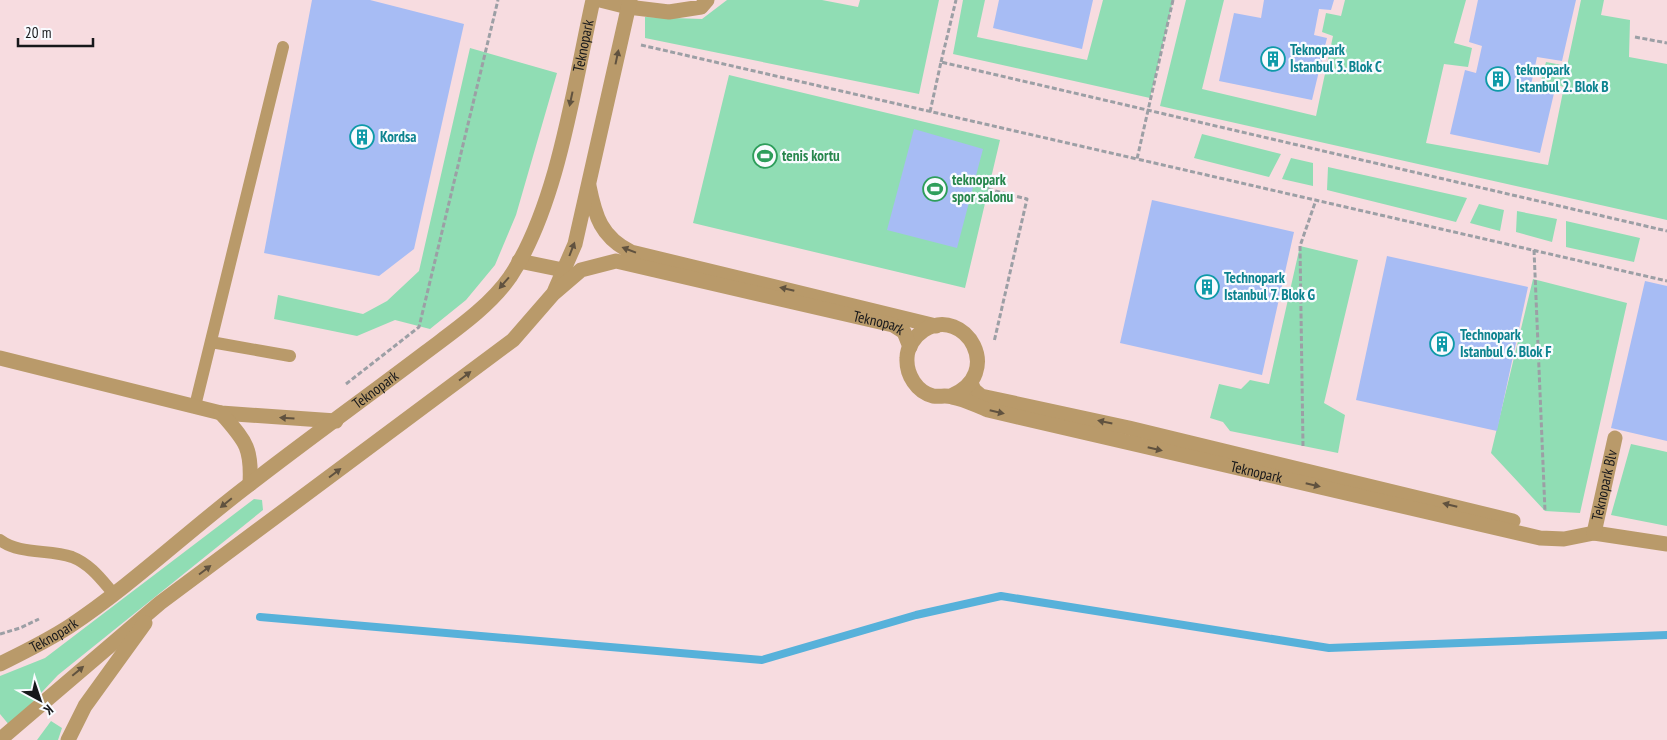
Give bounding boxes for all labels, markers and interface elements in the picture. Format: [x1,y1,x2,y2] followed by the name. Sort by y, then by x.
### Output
[18,15,92,47] scale bar
[568,18,598,74] street label: Teknopark
[25,23,51,42] text: 20 m
[1290,40,1382,76] place label: Teknopark İstanbul 3. Blok C
[1260,46,1286,72] building icon: Teknopark İstanbul 3. Blok C
[613,49,621,64] one-way arrow
[1516,60,1609,96] place label: teknopark İstanbul 2. Blok B
[1485,66,1511,92] building icon: teknopark İstanbul 2. Blok B
[567,91,575,106] one-way arrow
[349,124,375,150] building icon: Kordsa
[380,127,416,146] place label: Kordsa
[752,143,778,169] sports icon: tenis kortu
[782,146,840,165] place label: tenis kortu
[952,170,1014,206] place label: teknopark spor salonu
[922,176,948,202] sports icon: teknopark spor salonu
[568,241,576,256] one-way arrow
[621,246,636,254] one-way arrow
[1224,268,1316,304] place label: Technopark Istanbul 7. Blok G
[1194,274,1220,300] building icon: Technopark Istanbul 7. Blok G
[499,276,510,289] one-way arrow
[779,285,794,293] one-way arrow
[851,306,909,339] street label: Teknopark
[1460,325,1552,361] place label: Technopark Istanbul 6. Blok F
[1429,331,1455,357] building icon: Technopark Istanbul 6. Blok F
[348,366,402,413] street label: Teknopark
[458,371,472,381] one-way arrow
[989,408,1004,416] one-way arrow
[279,413,295,421] one-way arrow
[1096,418,1112,426] one-way arrow
[1147,445,1162,453] one-way arrow
[1587,448,1621,522] street label: Teknopark Blv
[1229,456,1284,487] street label: Teknopark
[328,468,342,478] one-way arrow
[1306,481,1321,489] one-way arrow
[220,497,233,508] one-way arrow
[1443,501,1458,509] one-way arrow
[198,565,212,575] one-way arrow
[26,613,82,656] street label: Teknopark
[71,666,84,677] one-way arrow
[15,675,65,725] north arrow
[39,701,57,720] text: K

